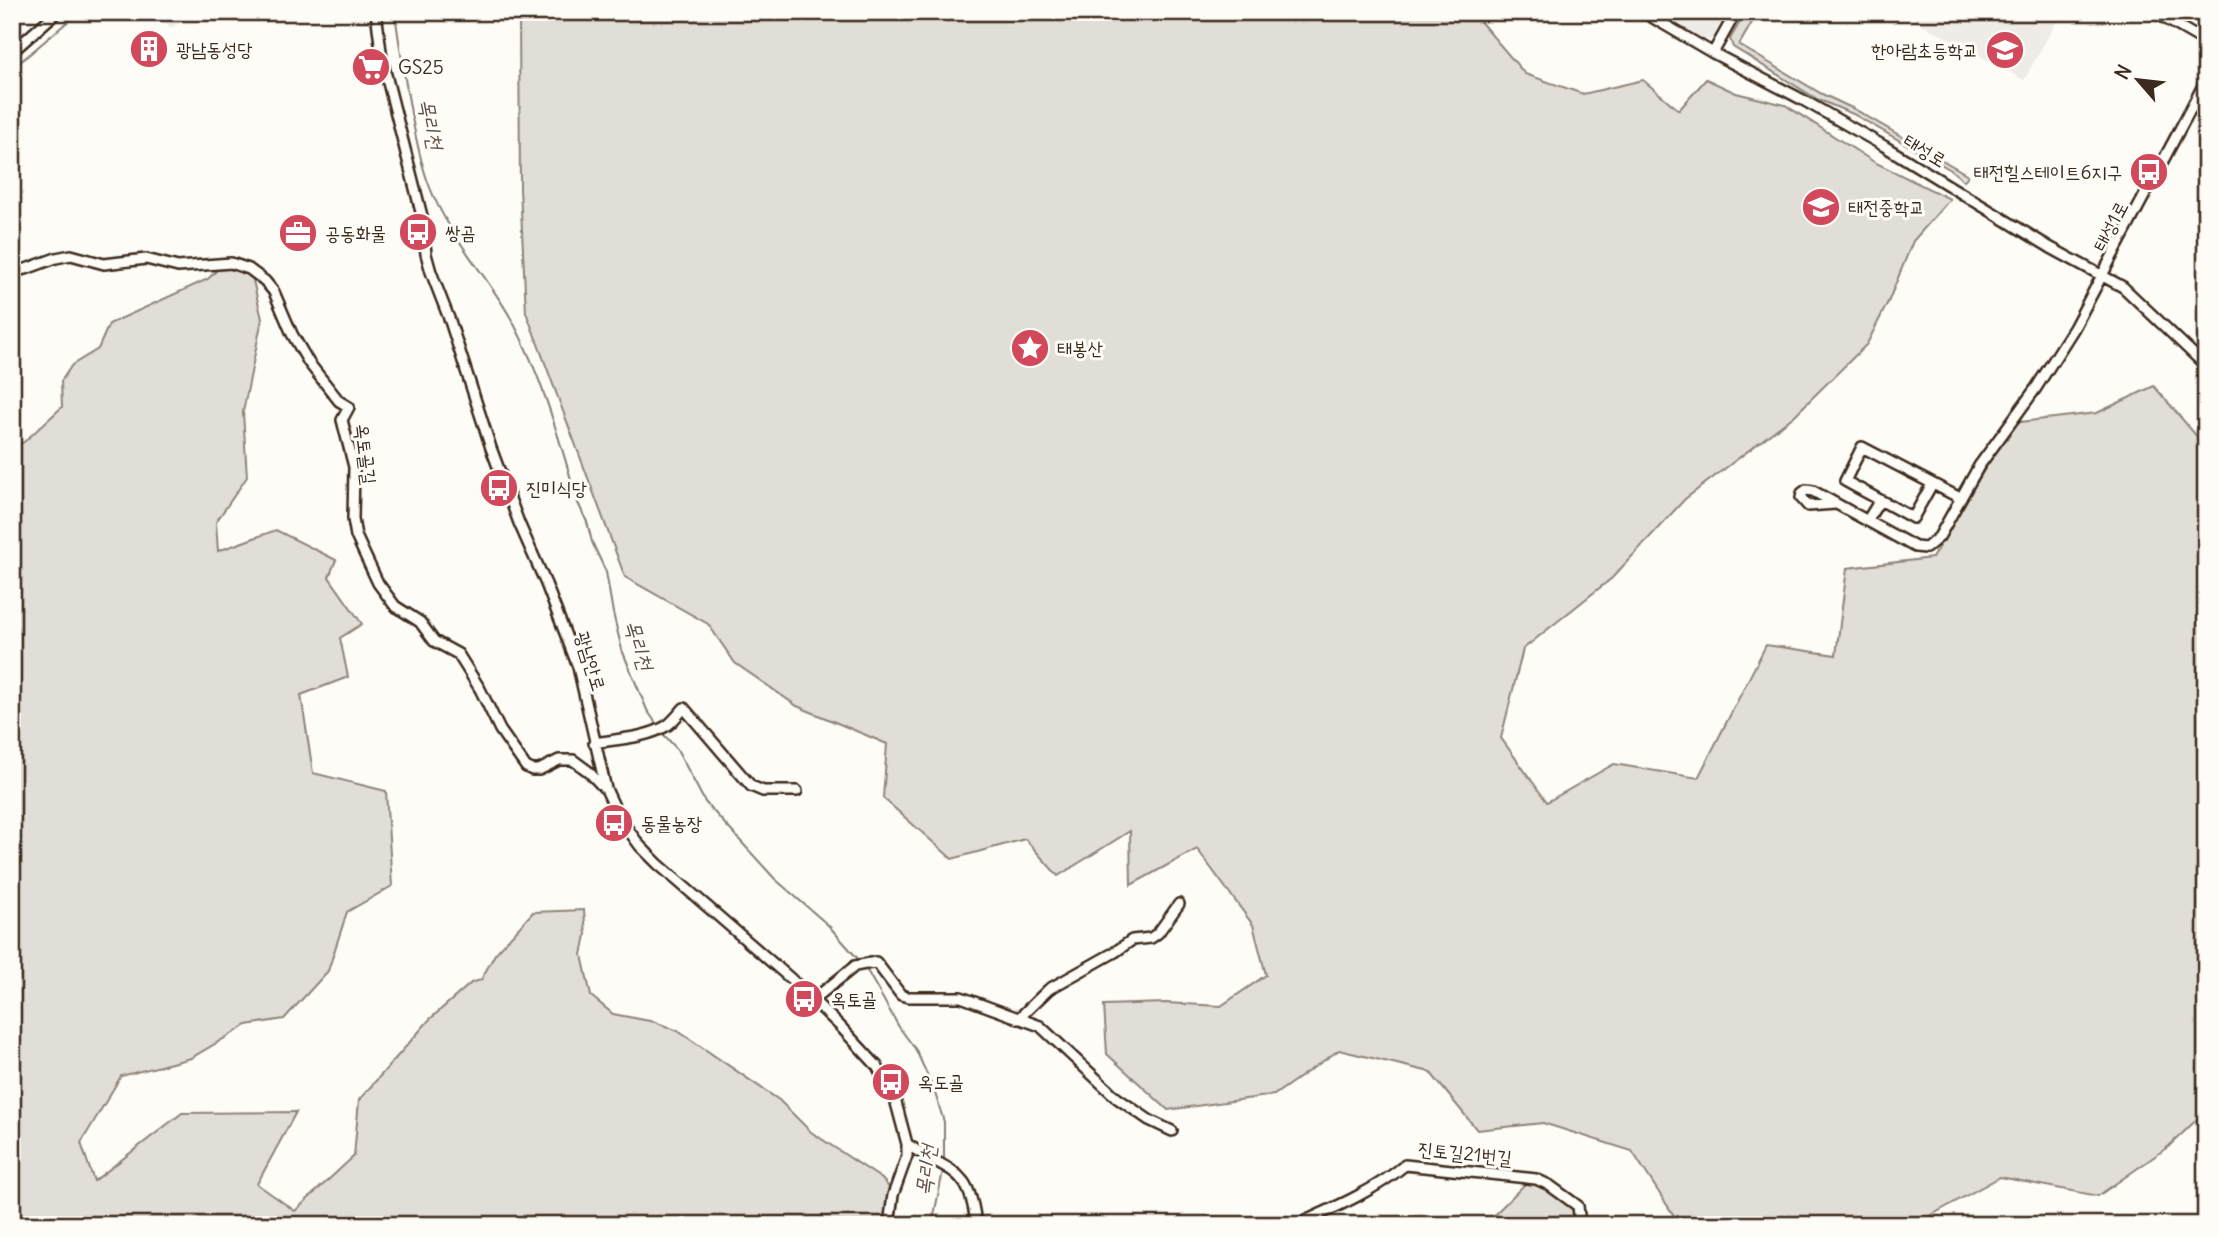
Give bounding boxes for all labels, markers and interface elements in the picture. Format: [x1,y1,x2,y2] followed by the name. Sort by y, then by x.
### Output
[128,28,170,70] building icon: 광남동성당
[1984,29,2026,71] school or university icon: 한아람초등학교
[176,37,252,61] place label: 광남동성당
[1871,38,1978,62] place label: 한아람초등학교
[350,46,392,88] supermarket icon: GS25
[2102,46,2172,116] north arrow
[398,55,444,79] place label: GS25
[2109,61,2137,83] text: N
[413,96,450,153] water label: 목리천
[1899,128,1951,172] street label: 태성로
[2128,151,2170,193] bus stop icon: 태전힐스테이트6지구
[1973,160,2122,184] place label: 태전힐스테이트6지구
[1800,186,1842,228] school or university icon: 태전중학교
[1848,195,1924,219] place label: 태전중학교
[2087,197,2133,255] street label: 태성1로
[397,211,439,253] bus stop icon: 쌍곰
[277,212,319,254] office icon: 공동화물
[445,220,476,244] place label: 쌍곰
[325,221,386,245] place label: 공동화물
[1009,327,1051,369] place icon: 태봉산
[1057,336,1103,360] place label: 태봉산
[350,422,382,486] street label: 옥토골길
[478,467,520,509] bus stop icon: 진미식당
[526,476,587,500] place label: 진미식당
[619,617,660,675] water label: 목리천
[571,628,611,694] street label: 광남안로
[593,802,635,844] bus stop icon: 동물농장
[641,811,702,835] place label: 동물농장
[783,978,825,1020] bus stop icon: 옥토골
[831,987,877,1011] place label: 옥토골
[870,1061,912,1103] bus stop icon: 옥도골
[918,1070,964,1094] place label: 옥도골
[1417,1136,1513,1170] street label: 진토길21번길
[909,1141,942,1197] water label: 목리천

